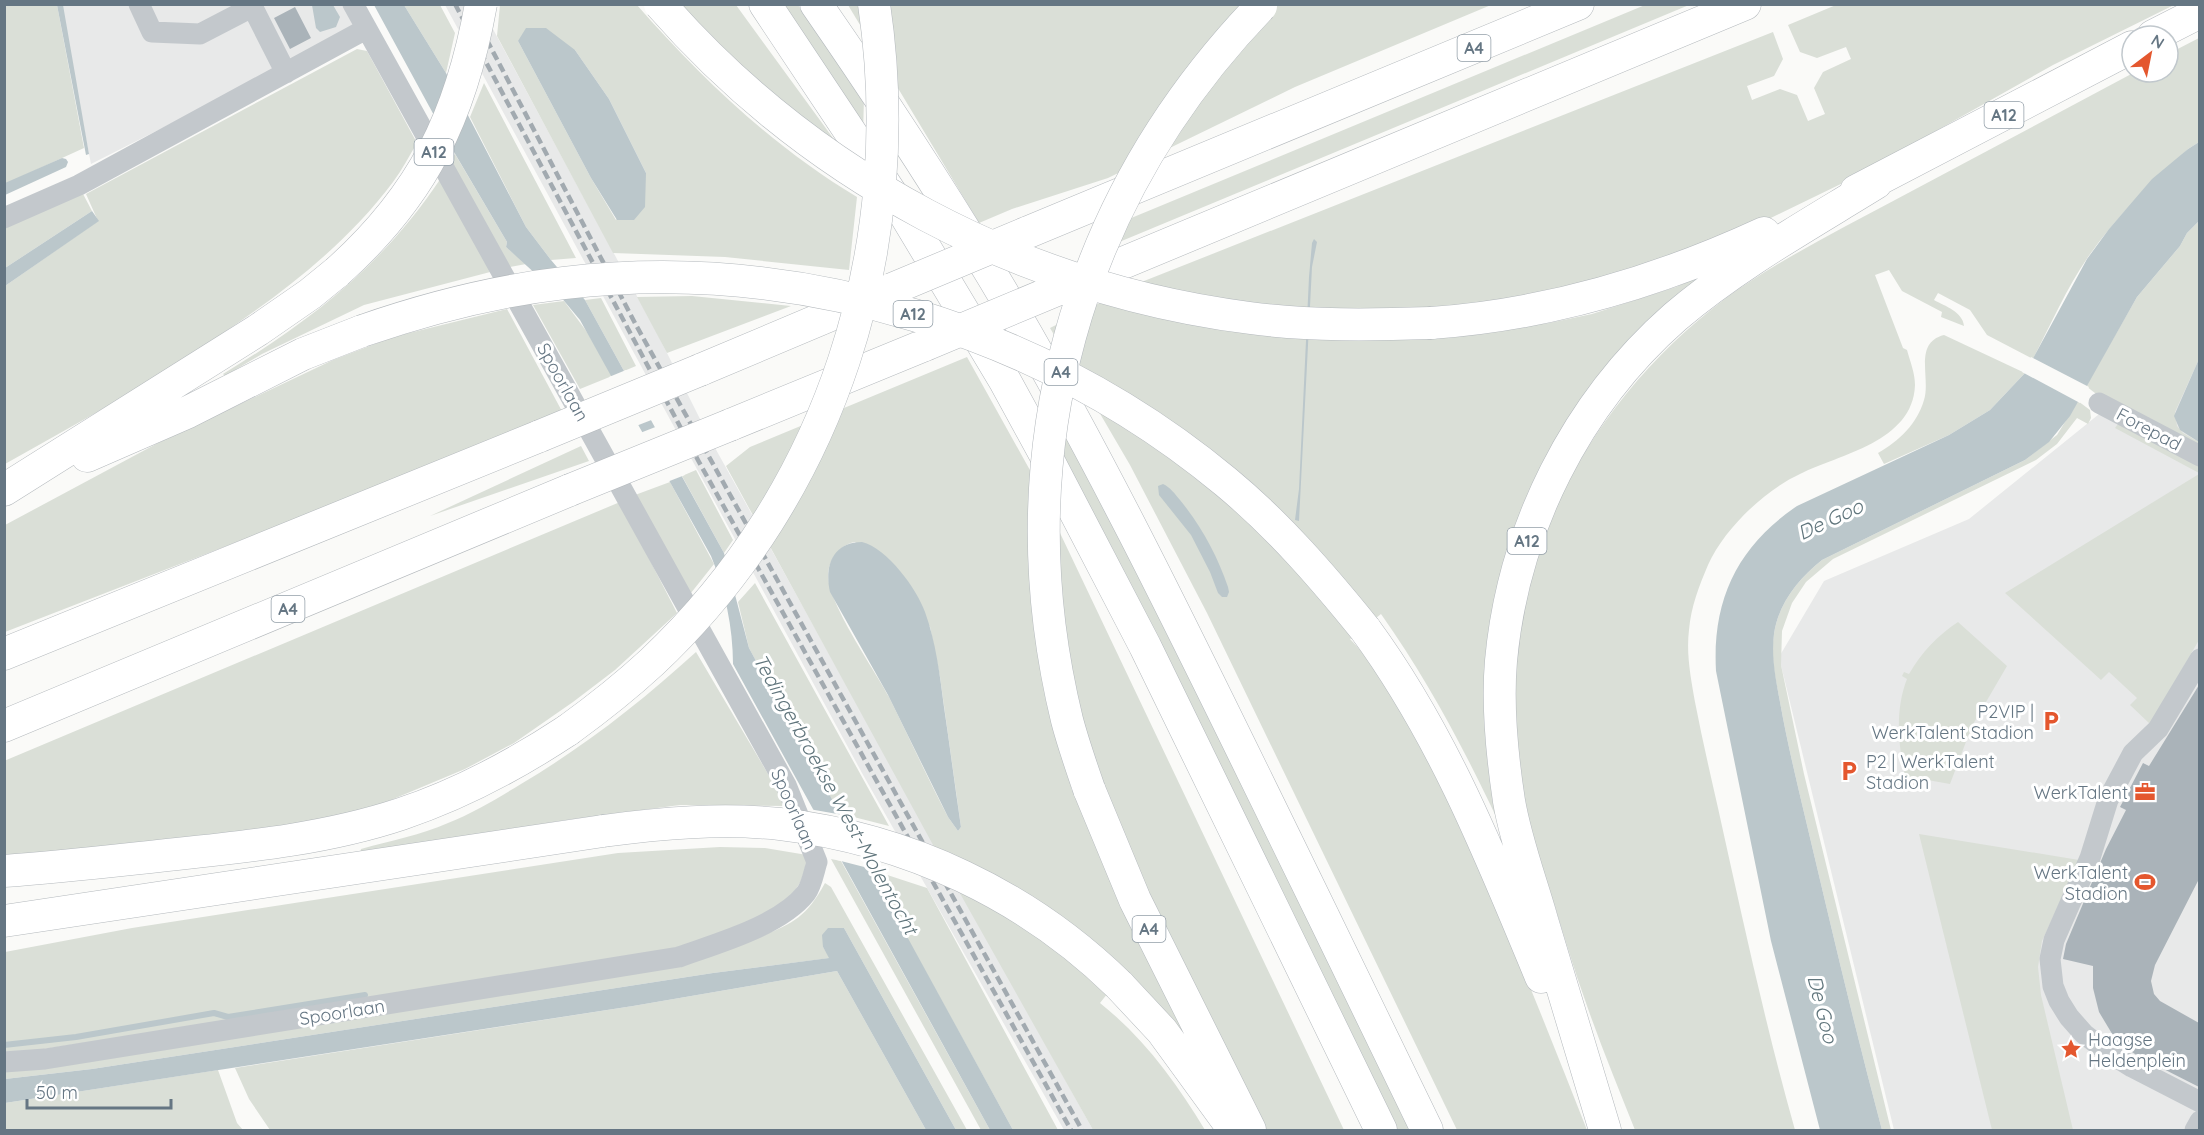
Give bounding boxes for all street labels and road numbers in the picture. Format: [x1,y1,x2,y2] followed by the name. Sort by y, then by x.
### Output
[1458,35,1490,61] road number: A4
[1984,102,2024,128] road number: A12
[414,139,454,165] road number: A12
[894,301,932,327] road number: A12
[532,339,594,425] street label: Spoorlaan
[1044,359,1078,385] road number: A4
[2113,402,2185,456] street label: Forepad
[1508,528,1546,554] road number: A12
[272,596,304,622] road number: A4
[766,765,822,853] street label: Spoorlaan
[1132,916,1166,942] road number: A4
[298,994,386,1030] street label: Spoorlaan

